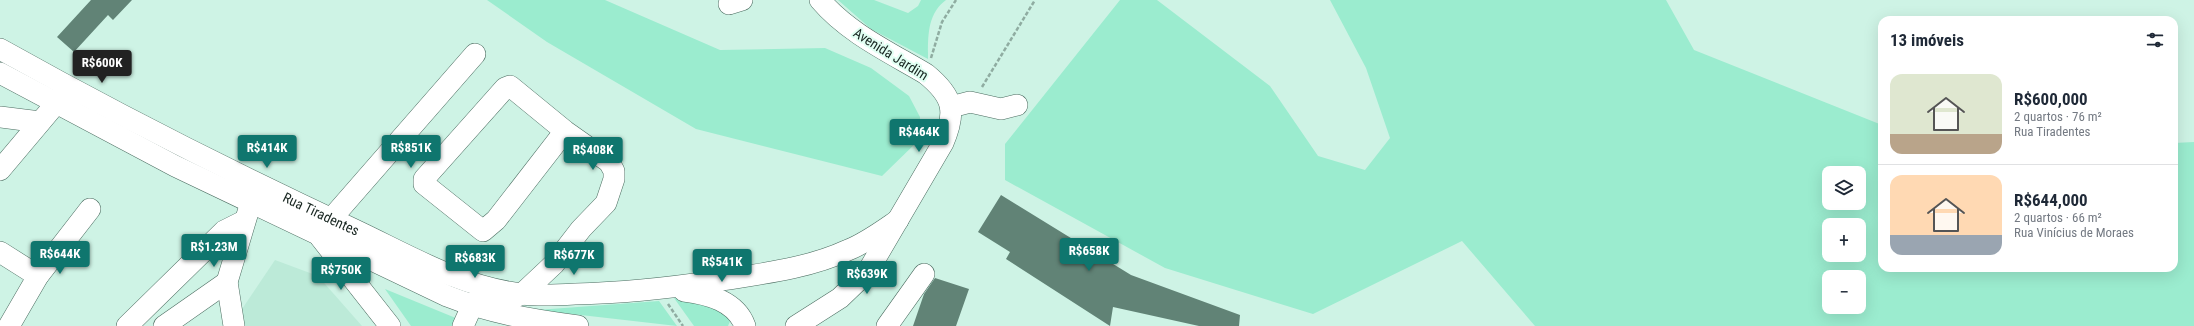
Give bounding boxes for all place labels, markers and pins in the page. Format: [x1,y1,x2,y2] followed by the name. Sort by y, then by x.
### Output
[69,50,135,84] pin: R$600K
[886,119,952,153] pin: R$464K
[234,135,300,169] pin: R$414K
[378,135,444,169] pin: R$851K
[560,137,626,171] pin: R$408K
[177,234,251,268] pin: R$1.23M
[1056,238,1122,272] pin: R$658K
[27,241,93,275] pin: R$644K
[541,242,607,276] pin: R$677K
[442,245,508,279] pin: R$683K
[689,249,755,283] pin: R$541K
[308,257,374,291] pin: R$750K
[834,261,900,295] pin: R$639K

